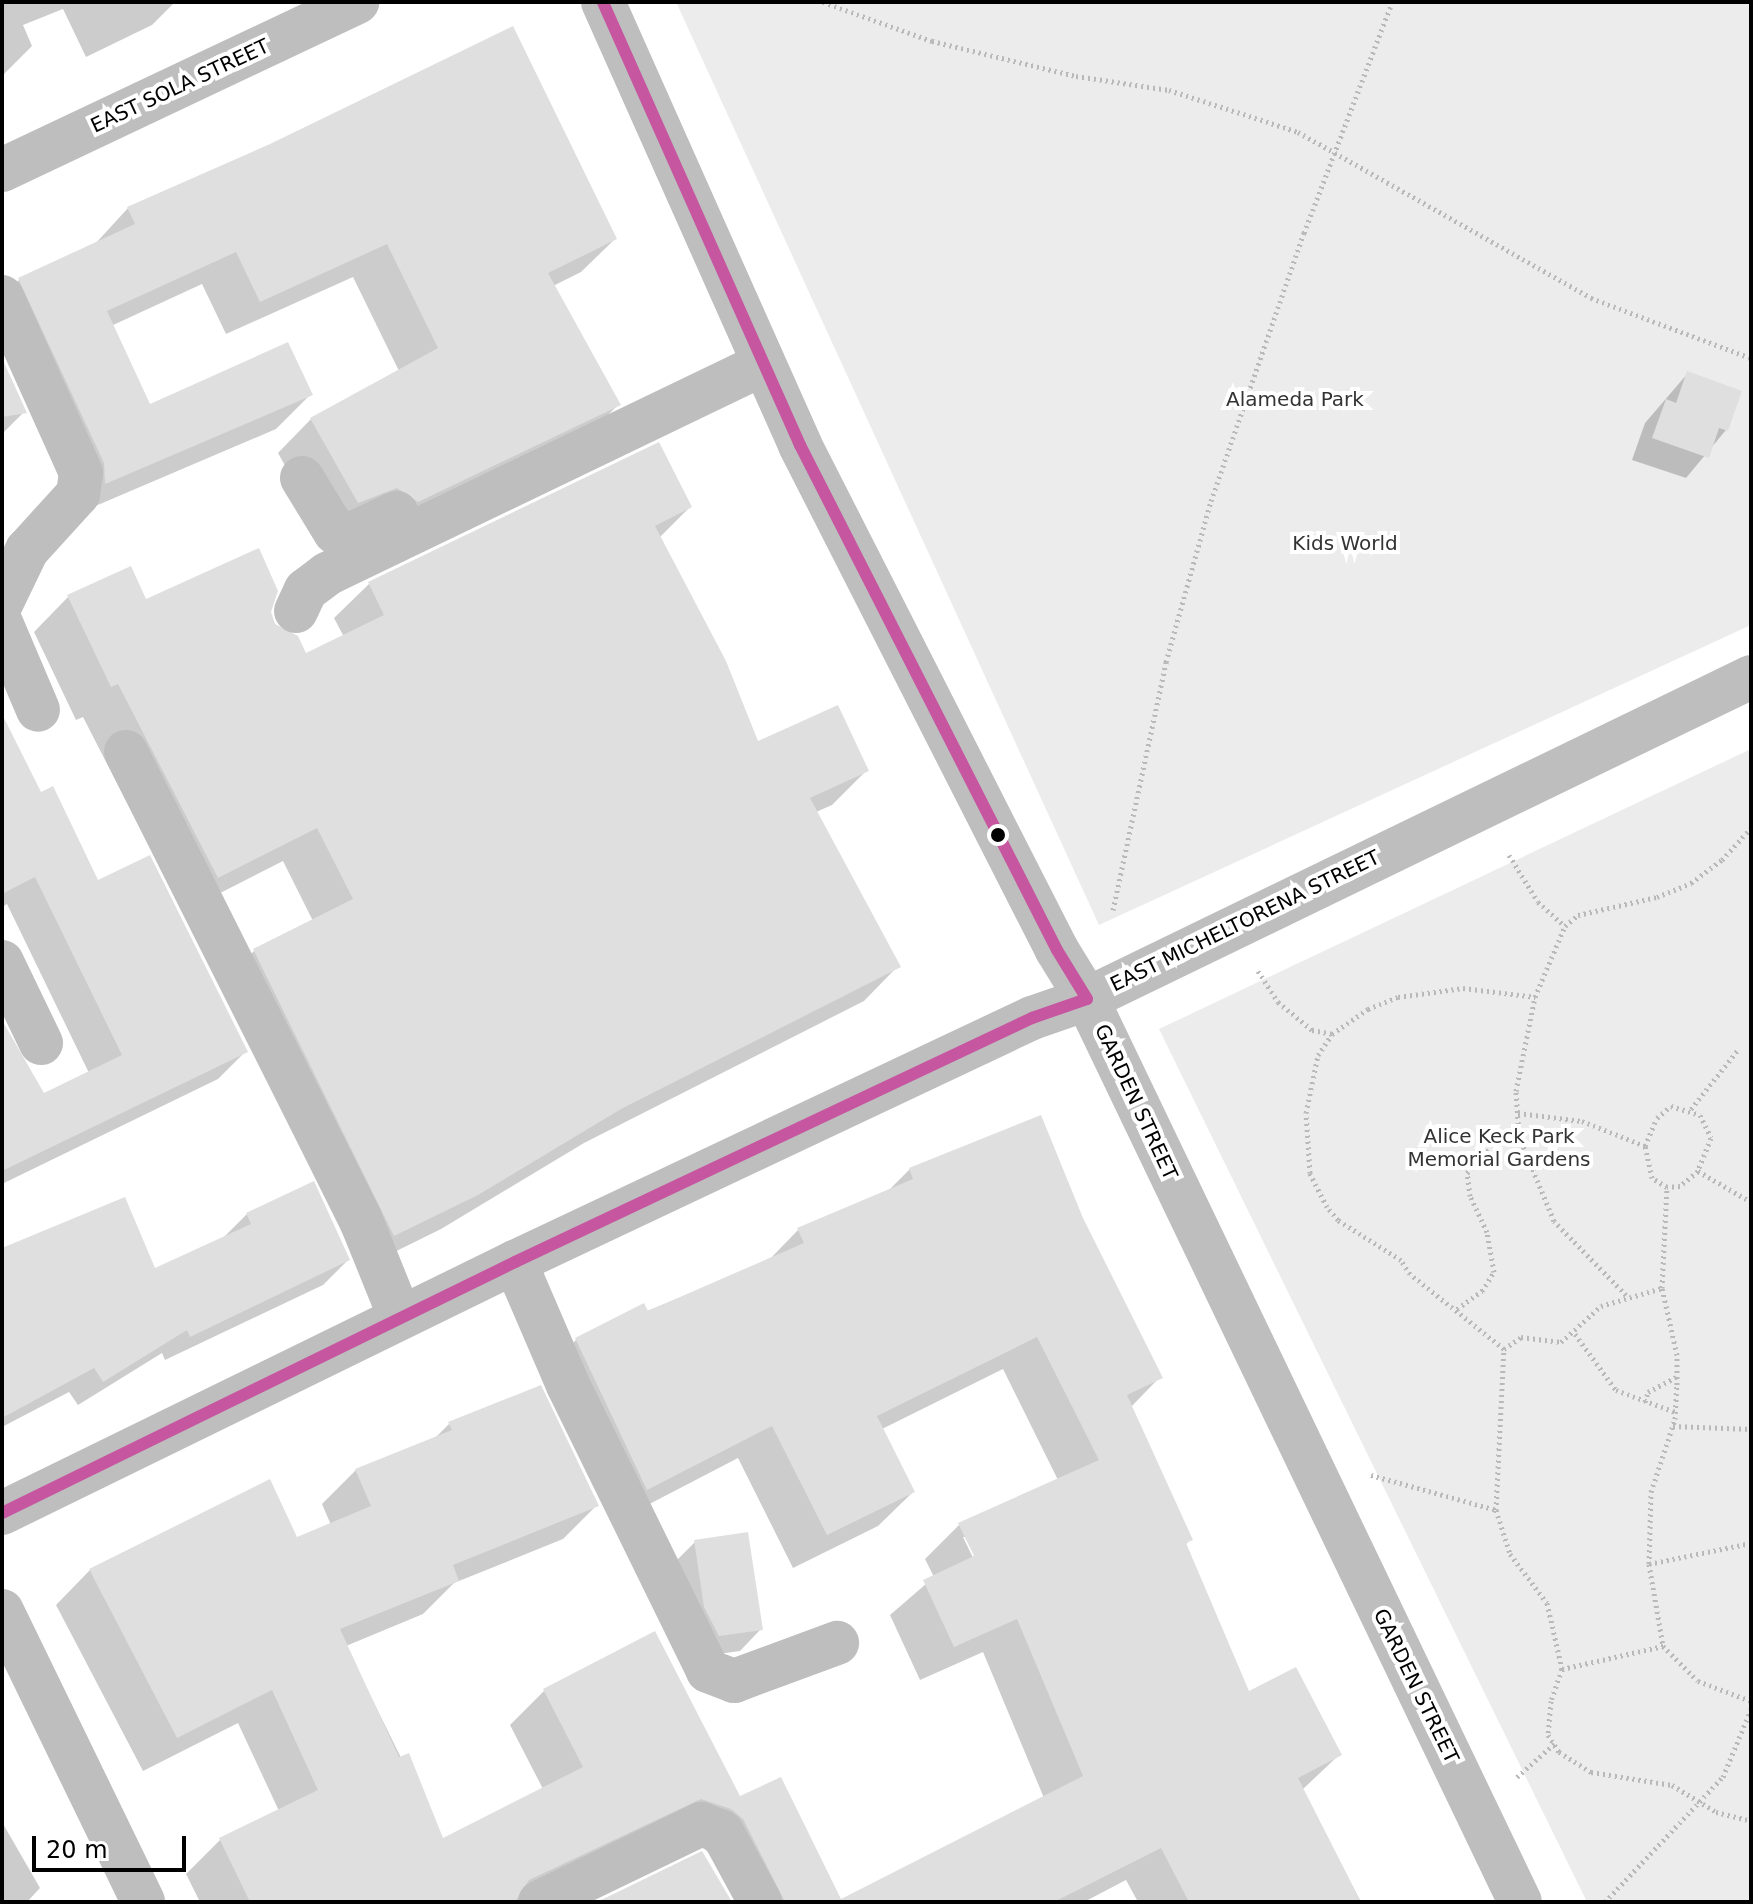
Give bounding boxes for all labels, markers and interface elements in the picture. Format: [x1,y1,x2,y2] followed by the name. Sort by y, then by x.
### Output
[87,34,273,138] street label: EAST SOLA STREET
[1226,387,1364,411] park label: Alameda Park
[1292,531,1398,555] park label: Kids World
[990,827,1006,843] unlabelled marker
[1106,845,1384,997] street label: EAST MICHELTORENA STREET
[1089,1020,1183,1184] street label: GARDEN STREET
[1408,1125,1590,1172] park label: Alice Keck Park Memorial Gardens
[1368,1605,1464,1767] street label: GARDEN STREET
[36,1820,190,1870] scale bar
[46,1836,108,1864] text: 20 m

